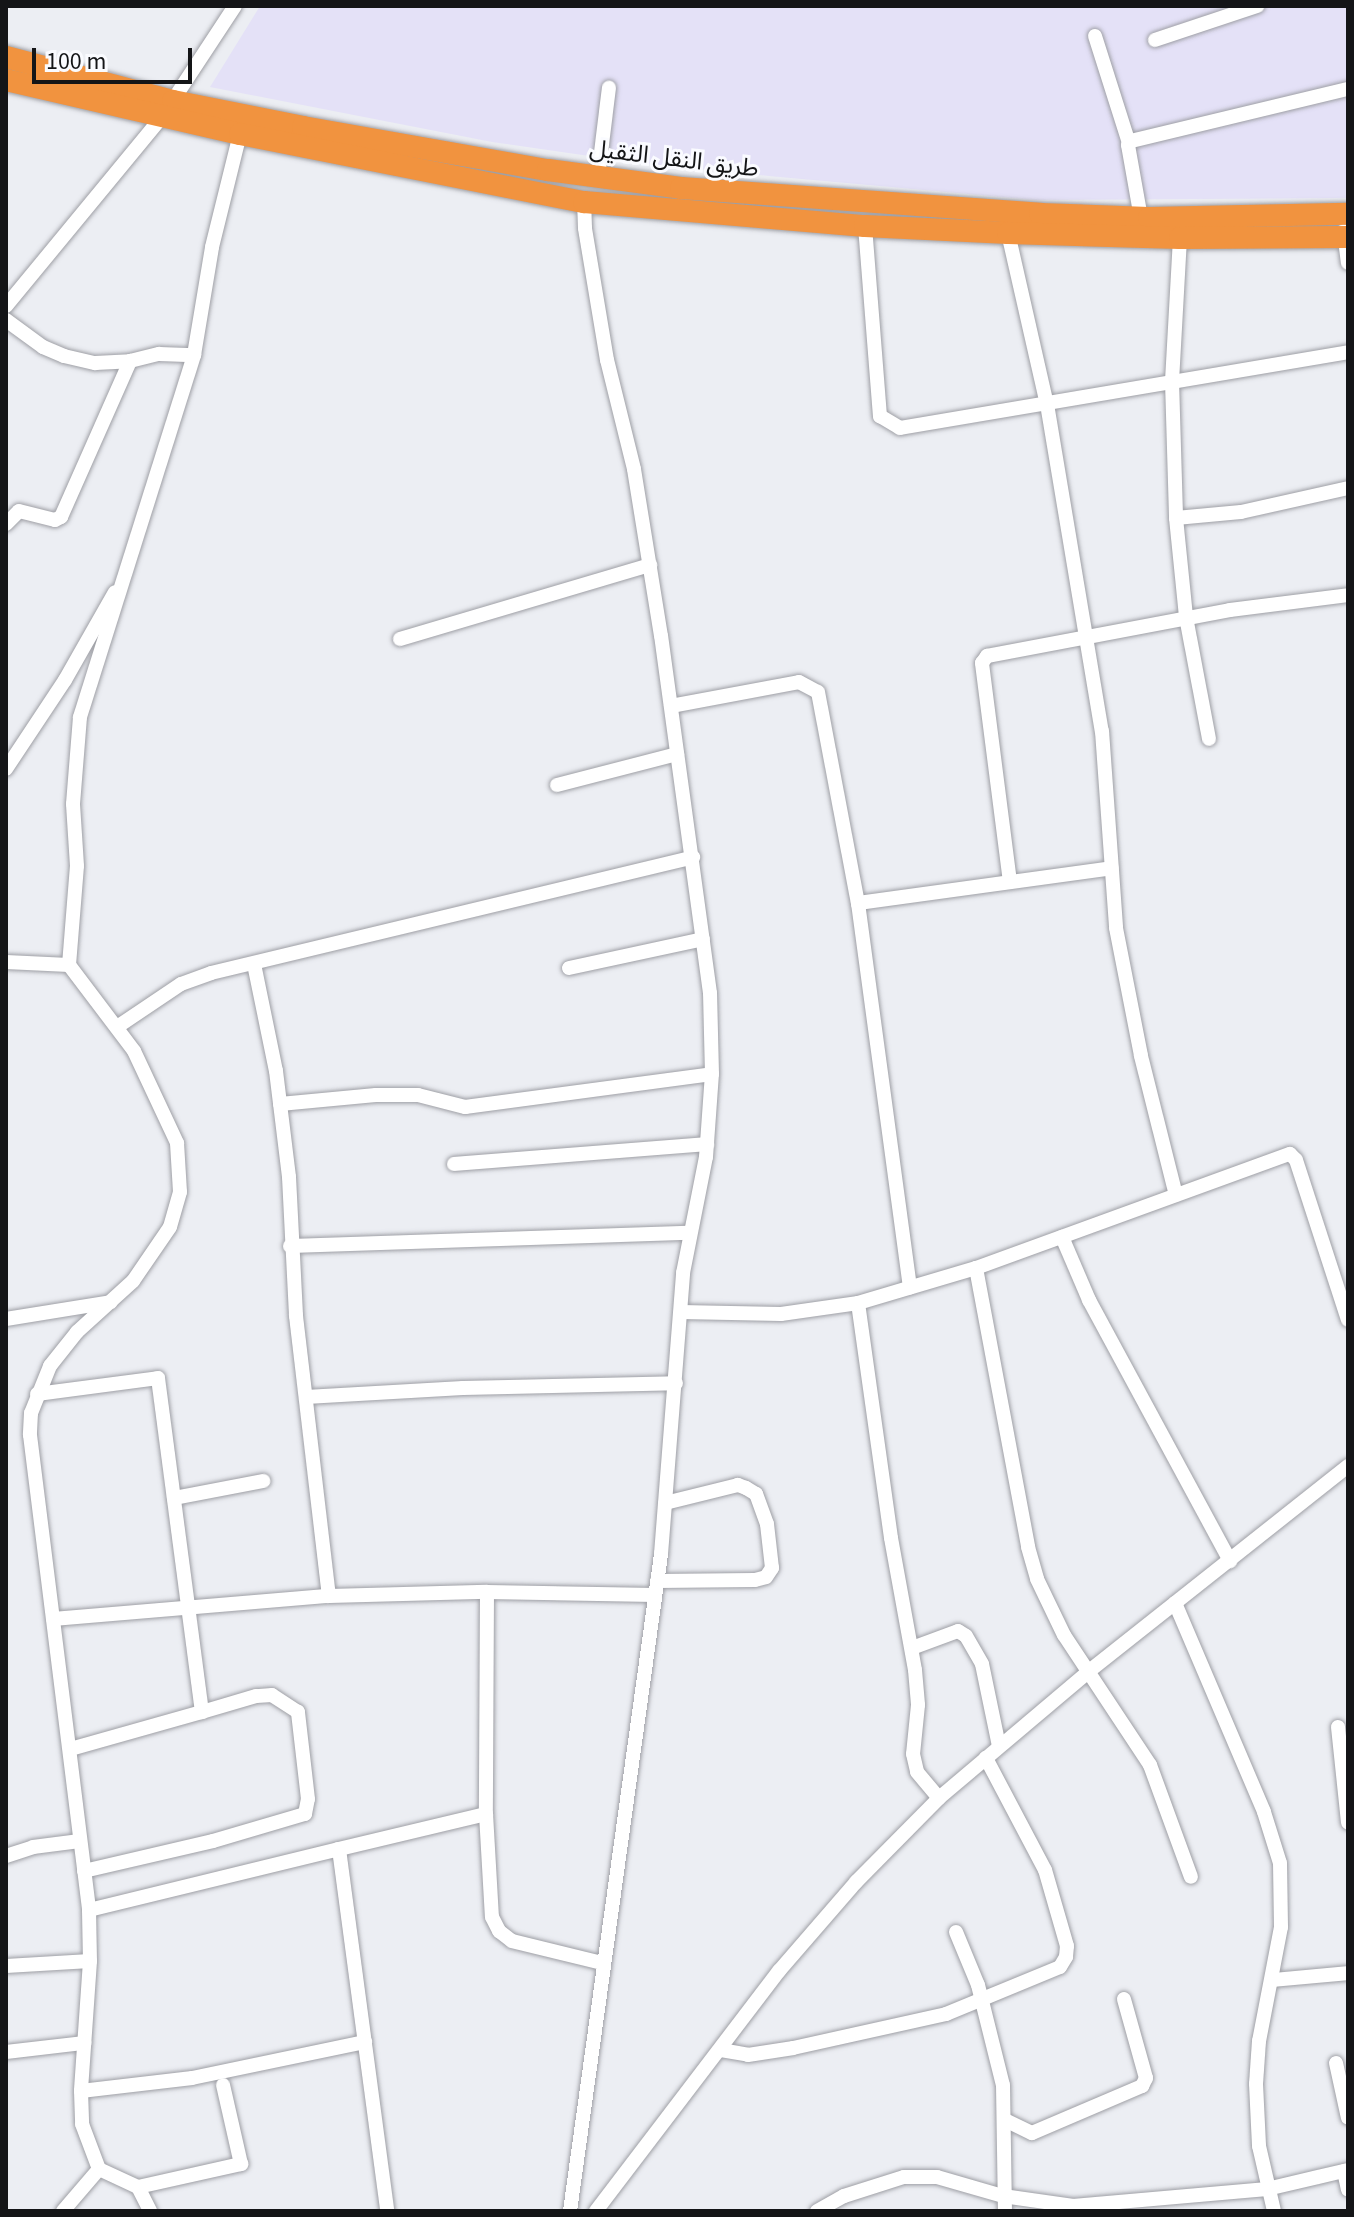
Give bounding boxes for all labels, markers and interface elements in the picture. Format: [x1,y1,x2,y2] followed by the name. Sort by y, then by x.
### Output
[36,32,196,82] scale bar
[46,44,106,79] text: 100 m
[588,134,760,184] street label: طريق النقل الثقيل

